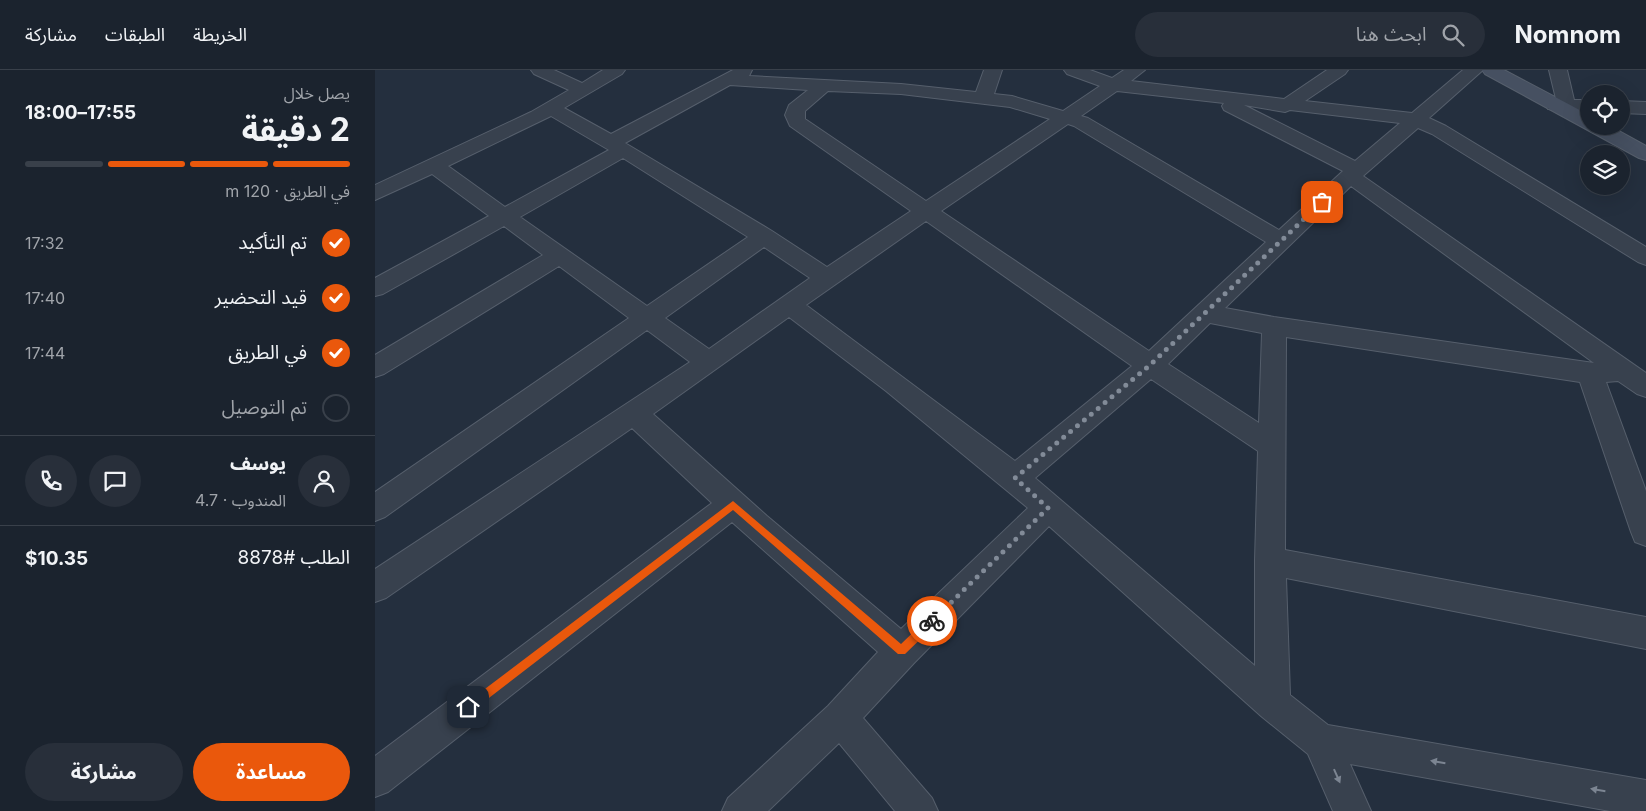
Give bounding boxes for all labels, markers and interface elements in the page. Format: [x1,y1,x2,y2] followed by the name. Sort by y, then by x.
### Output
[1135,12,1485,57] search box
[1515,20,1621,49] text: Nomnom
[1439,21,1467,49] icon: search
[1356,23,1427,46] text: ابحث هنا
[25,24,77,45] text: مشاركة
[105,24,165,45] text: الطبقات
[193,24,247,45] text: الخريطة
[284,83,350,103] text: يصل خلال
[1580,85,1630,195] map controls
[1580,85,1630,135] button: locate
[25,101,136,124] text: 17:55–18:00
[242,110,350,149] text: 2 دقيقة
[1580,145,1630,195] button: layers
[225,181,350,201] text: في الطريق · 120 m
[1301,181,1343,223] pin
[1308,188,1336,216] icon: bag
[322,229,350,257] icon: check
[238,231,307,254] text: تم التأكيد
[25,233,64,253] text: 17:32
[322,284,350,312] icon: check
[215,286,307,309] text: قيد التحضير
[25,288,65,308] text: 17:40
[322,339,350,367] icon: check
[228,341,307,364] text: في الطريق
[25,343,65,363] text: 17:44
[222,396,307,419] text: تم التوصيل
[230,452,286,475] text: يوسف
[25,455,77,507] button: phone
[89,455,141,507] button: chat
[298,455,350,507] button: person
[195,490,286,510] text: المندوب · 4.7
[237,546,350,569] text: الطلب #8878
[25,547,88,570] text: $10.35
[907,596,957,646] courier
[918,607,946,635] icon: bike
[447,686,489,728] pin
[454,693,482,721] icon: home
[25,743,183,801] button: مشاركة
[193,743,350,801] button: مساعدة
[1430,757,1446,765] one-way arrow
[1333,769,1341,783] one-way arrow
[1590,786,1606,794] one-way arrow

